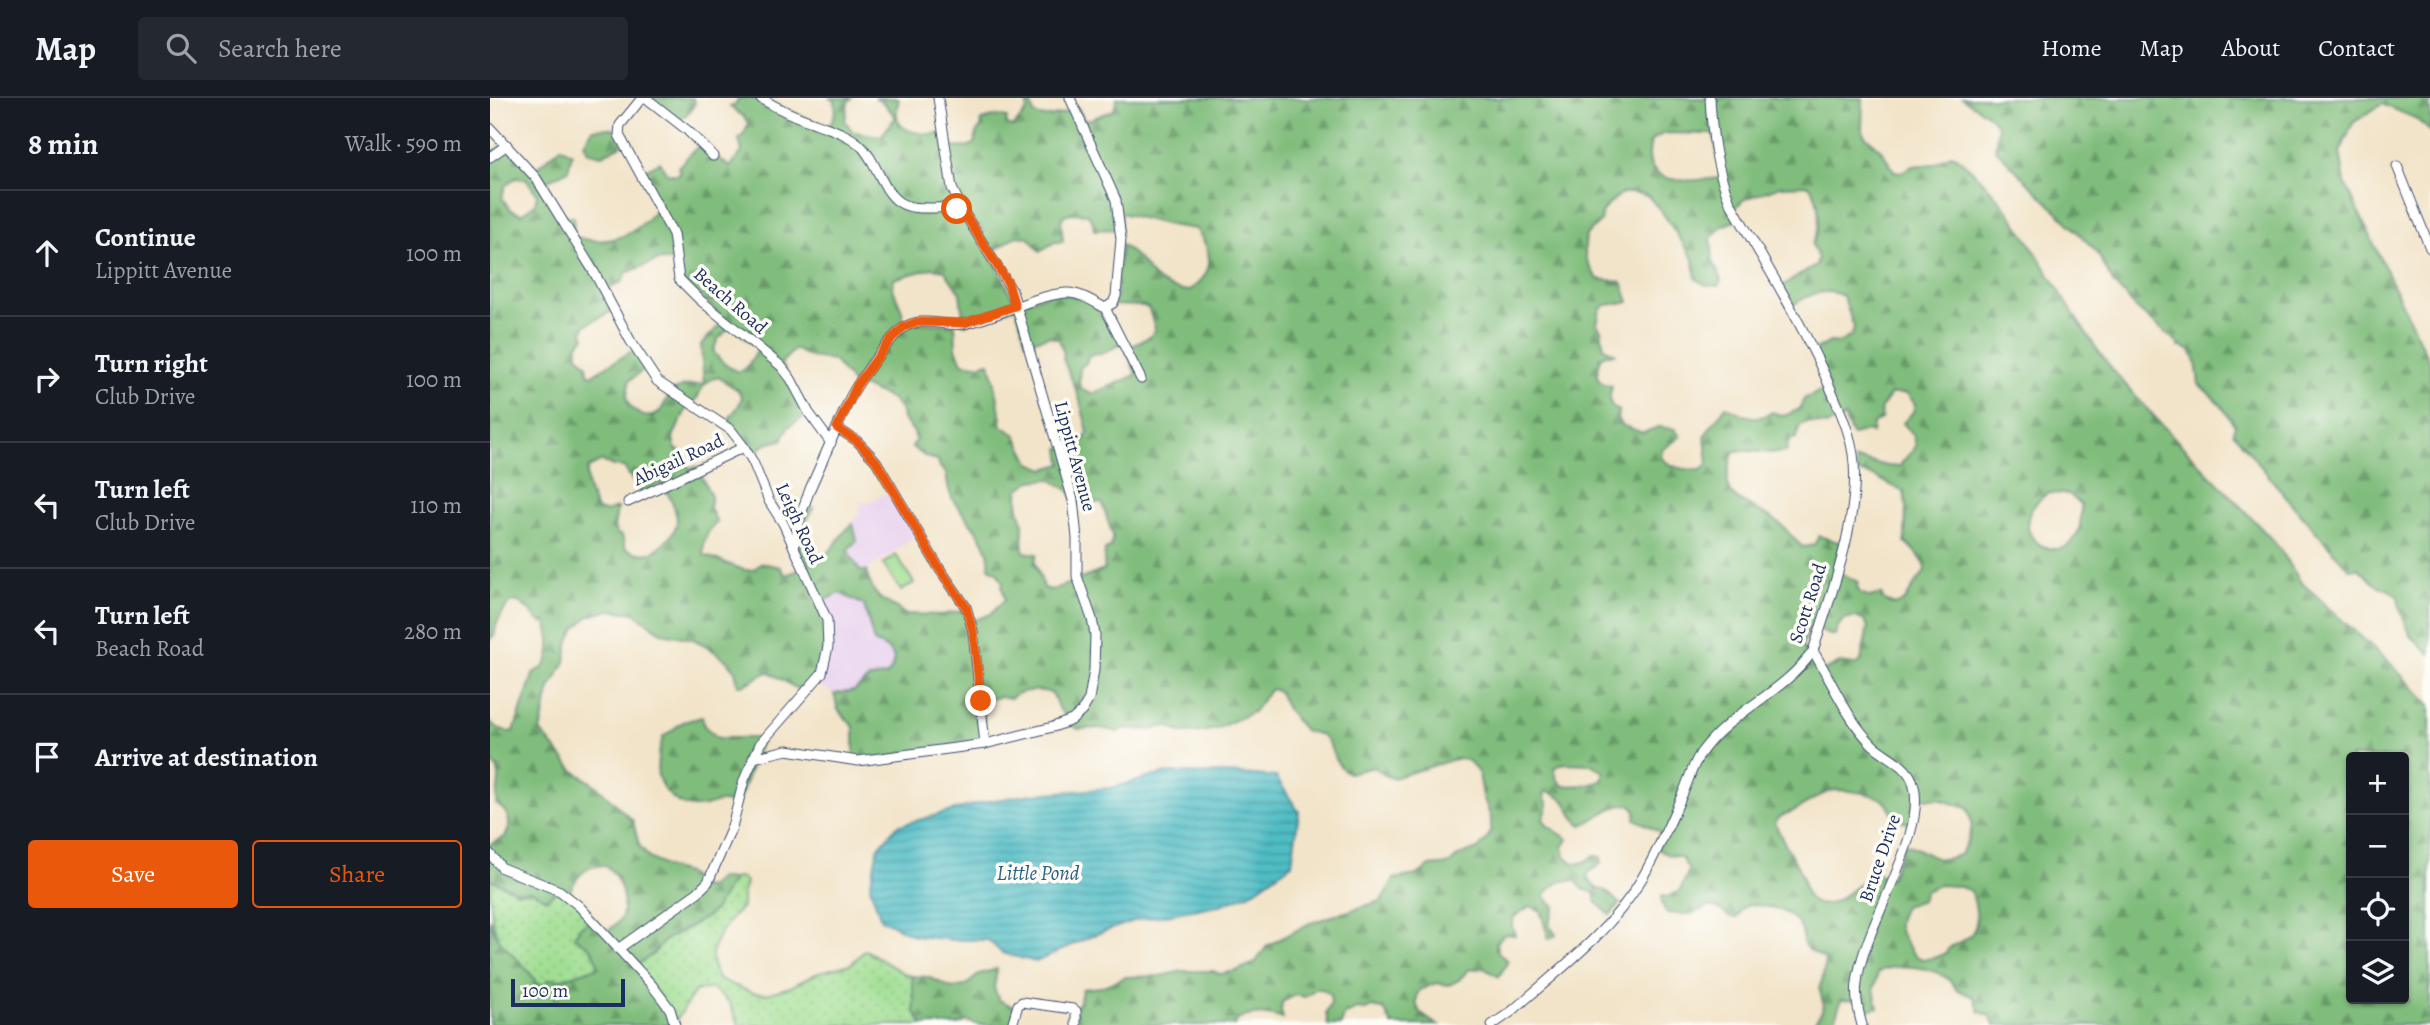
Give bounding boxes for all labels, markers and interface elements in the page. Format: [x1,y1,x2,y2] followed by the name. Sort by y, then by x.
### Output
[138,17,628,80] search box
[35,26,96,71] text: Map
[162,29,200,67] icon: search
[218,31,342,66] text: Search here
[2041,32,2102,64] text: Home
[2140,32,2184,64] text: Map
[2222,32,2280,64] text: About
[2318,32,2395,64] text: Contact
[28,124,98,164] text: 8 min
[345,128,462,159] text: Walk · 590 m
[941,193,972,224] route start
[95,220,196,255] text: Continue
[28,234,66,272] icon: ahead
[406,238,462,269] text: 100 m
[95,255,232,286] text: Lippitt Avenue
[688,261,773,341] street label: Beach Road
[95,346,208,381] text: Turn right
[28,360,66,398] icon: right
[406,364,462,395] text: 100 m
[95,381,195,412] text: Club Drive
[1048,398,1102,514] street label: Lippitt Avenue
[628,427,729,493] street label: Abigail Road
[95,472,190,507] text: Turn left
[769,479,829,569] street label: Leigh Road
[28,486,66,524] icon: left
[410,490,462,521] text: 110 m
[95,507,195,538] text: Club Drive
[1783,559,1833,647] street label: Scott Road
[95,598,190,633] text: Turn left
[28,612,66,650] icon: left
[404,616,462,647] text: 280 m
[95,633,204,664] text: Beach Road
[965,685,996,716] route end
[28,738,66,776] icon: arrive
[95,740,318,775] text: Arrive at destination
[2346,752,2409,1004] map controls
[2346,752,2409,815] button: +
[1853,811,1907,906] street label: Bruce Drive
[2346,815,2409,878] button: −
[28,840,238,908] button: Save
[252,840,462,908] button: Share
[997,859,1080,887] water label: Little Pond
[2346,878,2409,941] button: locate
[2346,941,2409,1004] button: layers
[511,976,625,1008] scale bar
[522,978,568,1004] text: 100 m

